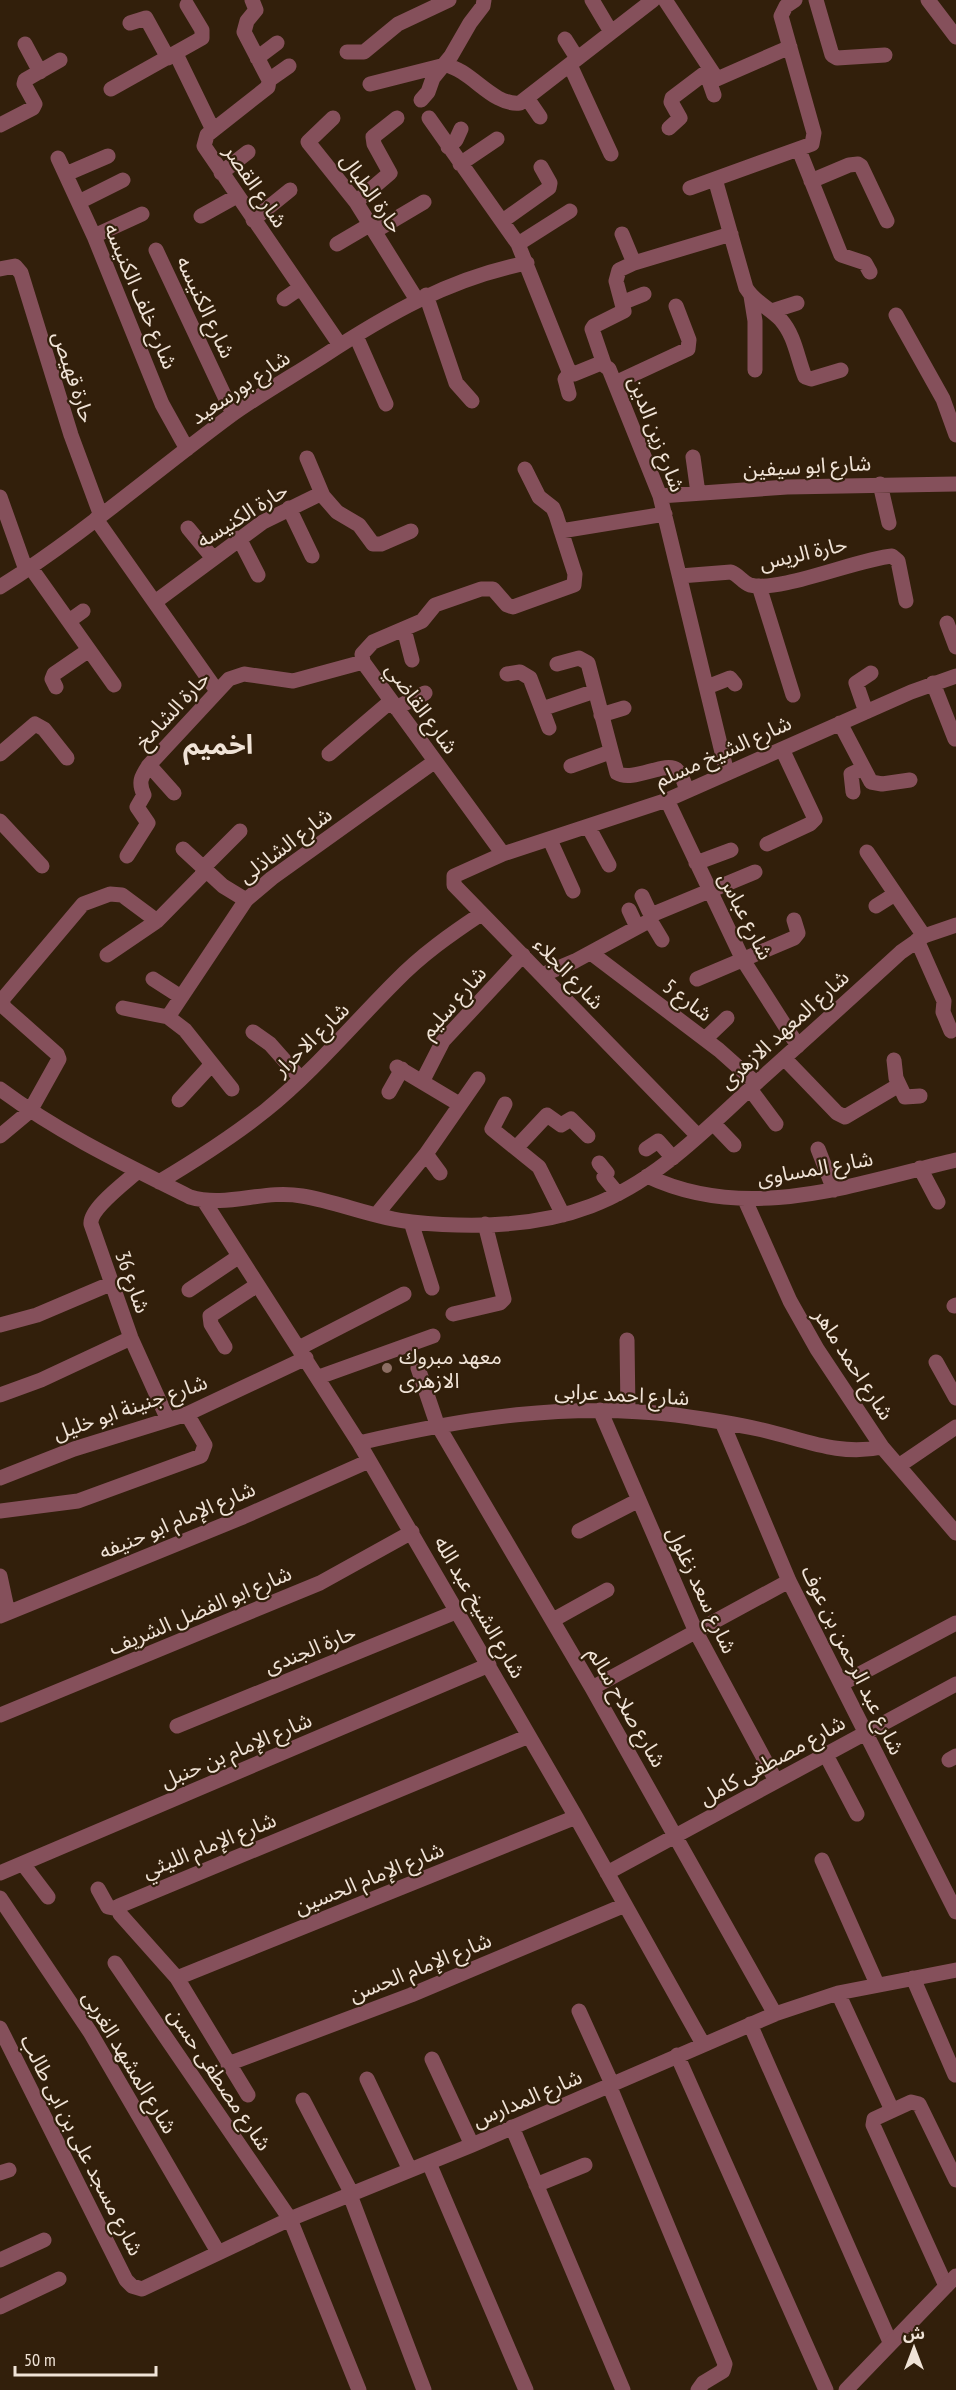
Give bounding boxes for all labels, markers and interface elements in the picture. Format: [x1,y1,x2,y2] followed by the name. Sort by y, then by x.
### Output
[216,138,294,234] street label: شارع القصر
[335,148,409,238] street label: حارة الطبال
[96,219,184,374] street label: شارع خلف الكنيسه
[169,252,241,363] street label: شارع الكنيسه
[47,328,101,426] street label: حارة قهيص
[185,344,296,432] street label: شارع بورسعيد
[621,372,691,496] street label: شارع زين الدين
[742,449,872,485] street label: شارع ابو سيفين
[191,476,293,554] street label: حارة الكنيسه
[756,530,850,576] street label: حارة الريس
[377,657,464,761] street label: شارع القاضي
[129,665,217,756] street label: حارة الشامخ
[651,709,796,795] street label: شارع الشيخ مسلم
[183,727,253,766] district label: اخميم
[233,801,339,891] street label: شارع الشاذلى
[711,868,780,965] street label: شارع عباس
[526,931,610,1016] street label: شارع الجلاء
[414,960,493,1045] street label: شارع سليم
[713,964,856,1096] street label: شارع المعهد الازهرى
[657,973,718,1029] street label: شارع 5
[267,996,356,1084] street label: شارع الاحرار
[755,1145,875,1193] street label: شارع المساوى
[107,1247,157,1318] street label: شارع 36
[806,1302,900,1426] street label: شارع احمد ماهر
[399,1343,502,1394] place label: معهد مبروك الازهرى
[380,1361,394,1375] marker: معهد مبروك الازهرى
[49,1368,211,1448] street label: شارع جنينة ابو خليل
[554,1377,690,1413] street label: شارع احمد عرابى
[95,1475,260,1568] street label: شارع الإمام ابو حنيفه
[659,1522,743,1659] street label: شارع سعد زغلول
[427,1531,532,1684] street label: شارع الشيخ عبد الله
[104,1559,296,1663] street label: شارع ابو الفضل الشريف
[794,1561,911,1760] street label: شارع عبد الرحمن بن عوف
[260,1618,360,1680] street label: حارة الجندى
[580,1642,672,1773] street label: شارع صلاح سالم
[156,1706,317,1797] street label: شارع الإمام بن حنبل
[694,1709,851,1813] street label: شارع مصطفى كامل
[138,1806,281,1887] street label: شارع الإمام الليثي
[290,1836,449,1923] street label: شارع الإمام الحسين
[345,1926,496,2011] street label: شارع الإمام الحسن
[75,1985,183,2140] street label: شارع المشهد الغربى
[160,2002,278,2157] street label: شارع مصطفى حسن
[13,2030,150,2261] street label: شارع مسجد على بن ابى طالب
[468,2063,587,2135] street label: شارع المدارس
[884,2318,944,2378] north arrow
[903,2323,925,2343] text: ش
[15,2339,156,2377] scale bar
[24,2348,56,2371] text: 50 m

